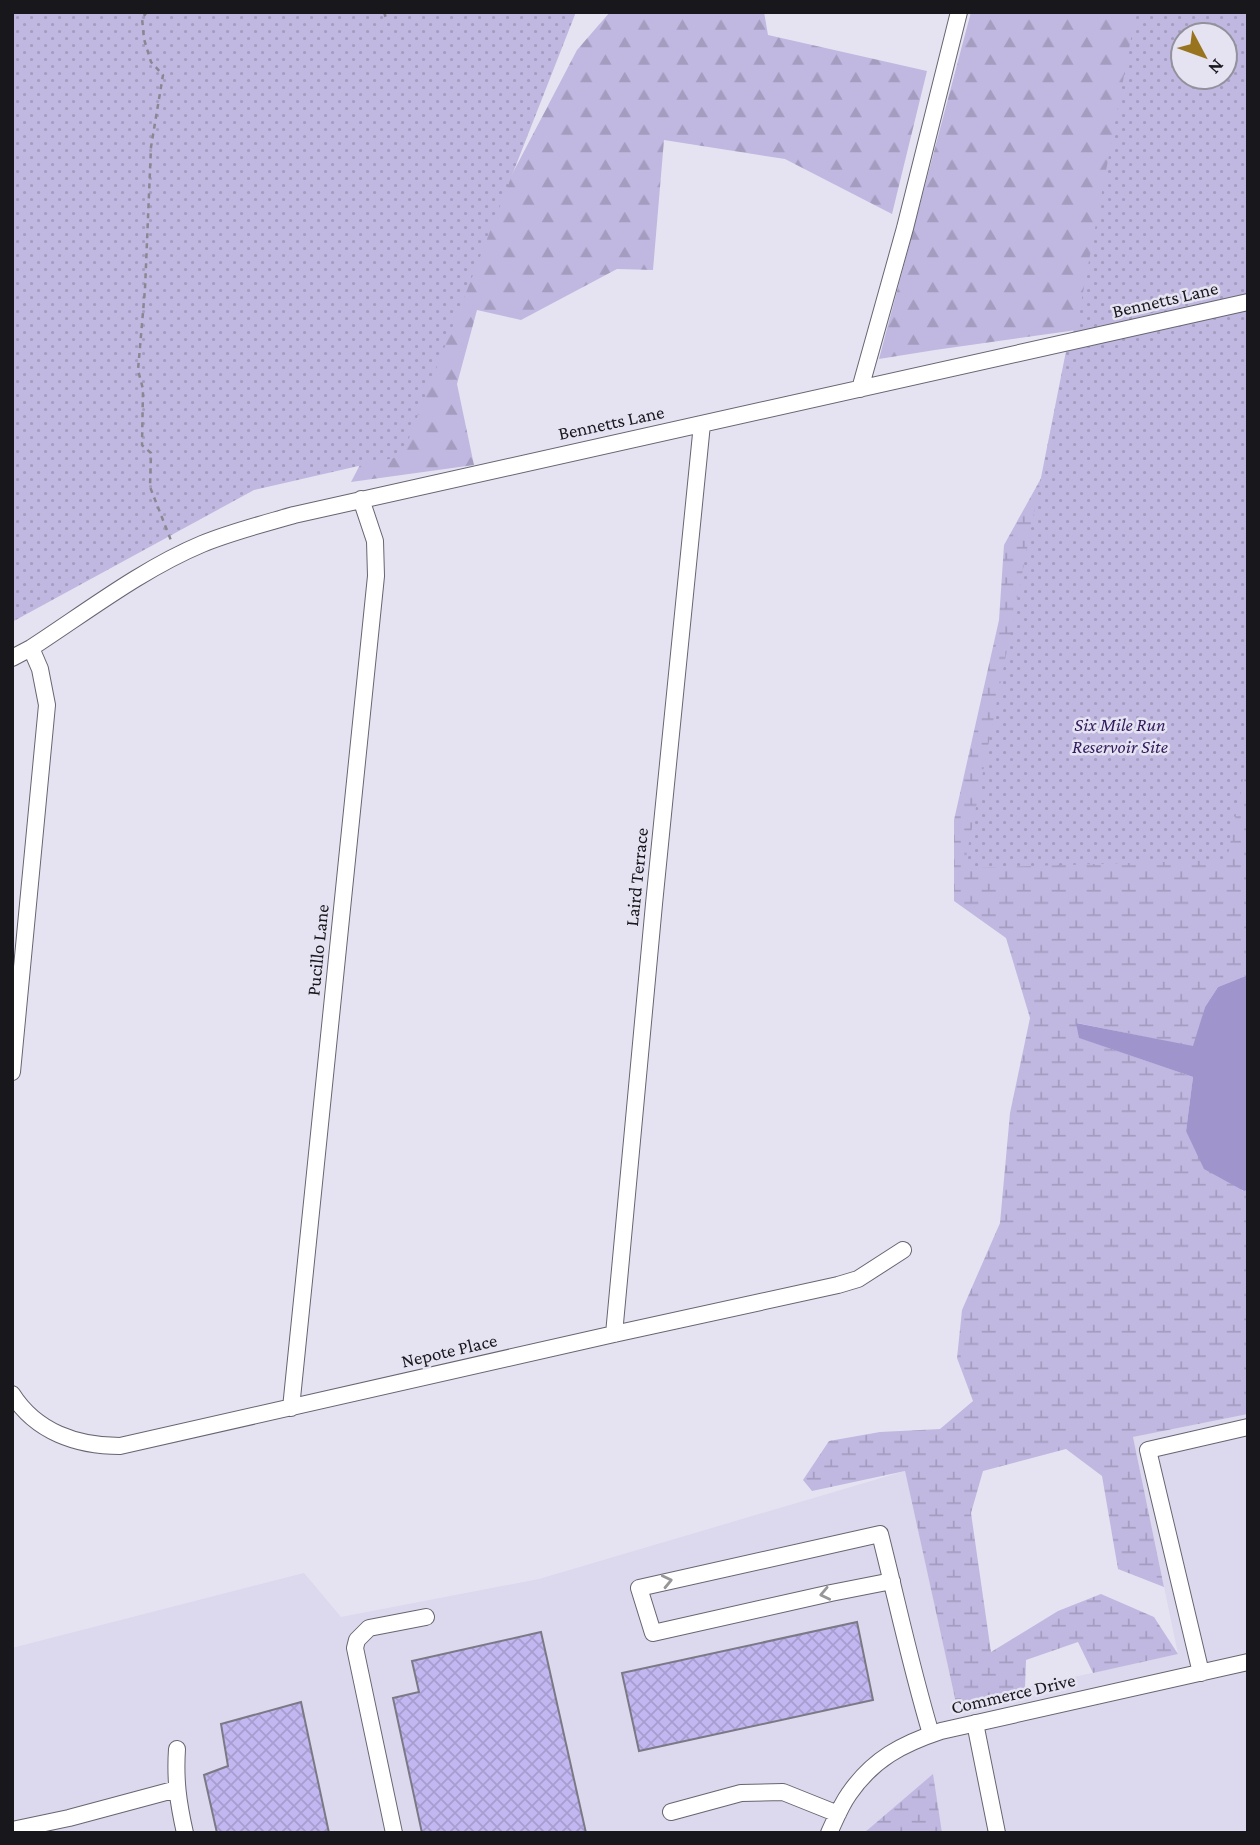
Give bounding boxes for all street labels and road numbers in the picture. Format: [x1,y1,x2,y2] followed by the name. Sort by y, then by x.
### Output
[1110,277,1220,322] street label: Bennetts Lane
[556,401,666,444] street label: Bennetts Lane
[621,827,652,927] street label: Laird Terrace
[302,903,333,997] street label: Pucillo Lane
[399,1329,499,1372] street label: Nepote Place
[949,1669,1077,1718] street label: Commerce Drive

